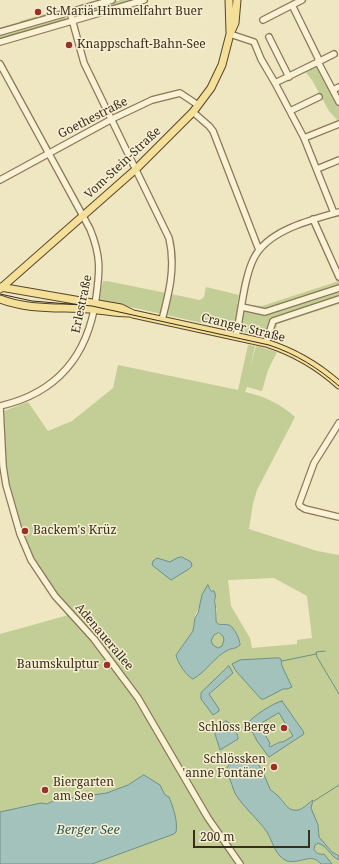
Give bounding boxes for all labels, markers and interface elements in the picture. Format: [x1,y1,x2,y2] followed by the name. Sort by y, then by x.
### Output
[46,5,203,19] place label: St.Mariä Himmelfahrt Buer
[33,7,43,17] marker: St.Mariä Himmelfahrt Buer
[77,38,206,52] place label: Knappschaft-Bahn-See
[64,40,74,50] marker: Knappschaft-Bahn-See
[56,94,130,142] street label: Goethestraße
[82,124,164,202] street label: Vom-Stein-Straße
[69,274,95,334] street label: Erlestraße
[200,311,286,345] street label: Cranger Straße
[33,524,117,538] place label: Backem's Krüz
[20,526,30,536] marker: Backem's Krüz
[72,601,136,673] street label: Adenauerallee
[17,658,99,672] place label: Baumskulptur
[102,660,112,670] marker: Baumskulptur
[199,721,276,735] place label: Schloss Berge
[279,723,289,733] marker: Schloss Berge
[183,753,266,781] place label: Schlössken 'anne Fontäne'
[269,762,279,772] marker: Schlössken 'anne Fontäne'
[53,776,114,804] place label: Biergarten am See
[40,785,50,795] marker: Biergarten am See
[56,822,120,838] water label: Berger See
[195,822,312,848] scale bar
[200,828,235,845] text: 200 m

